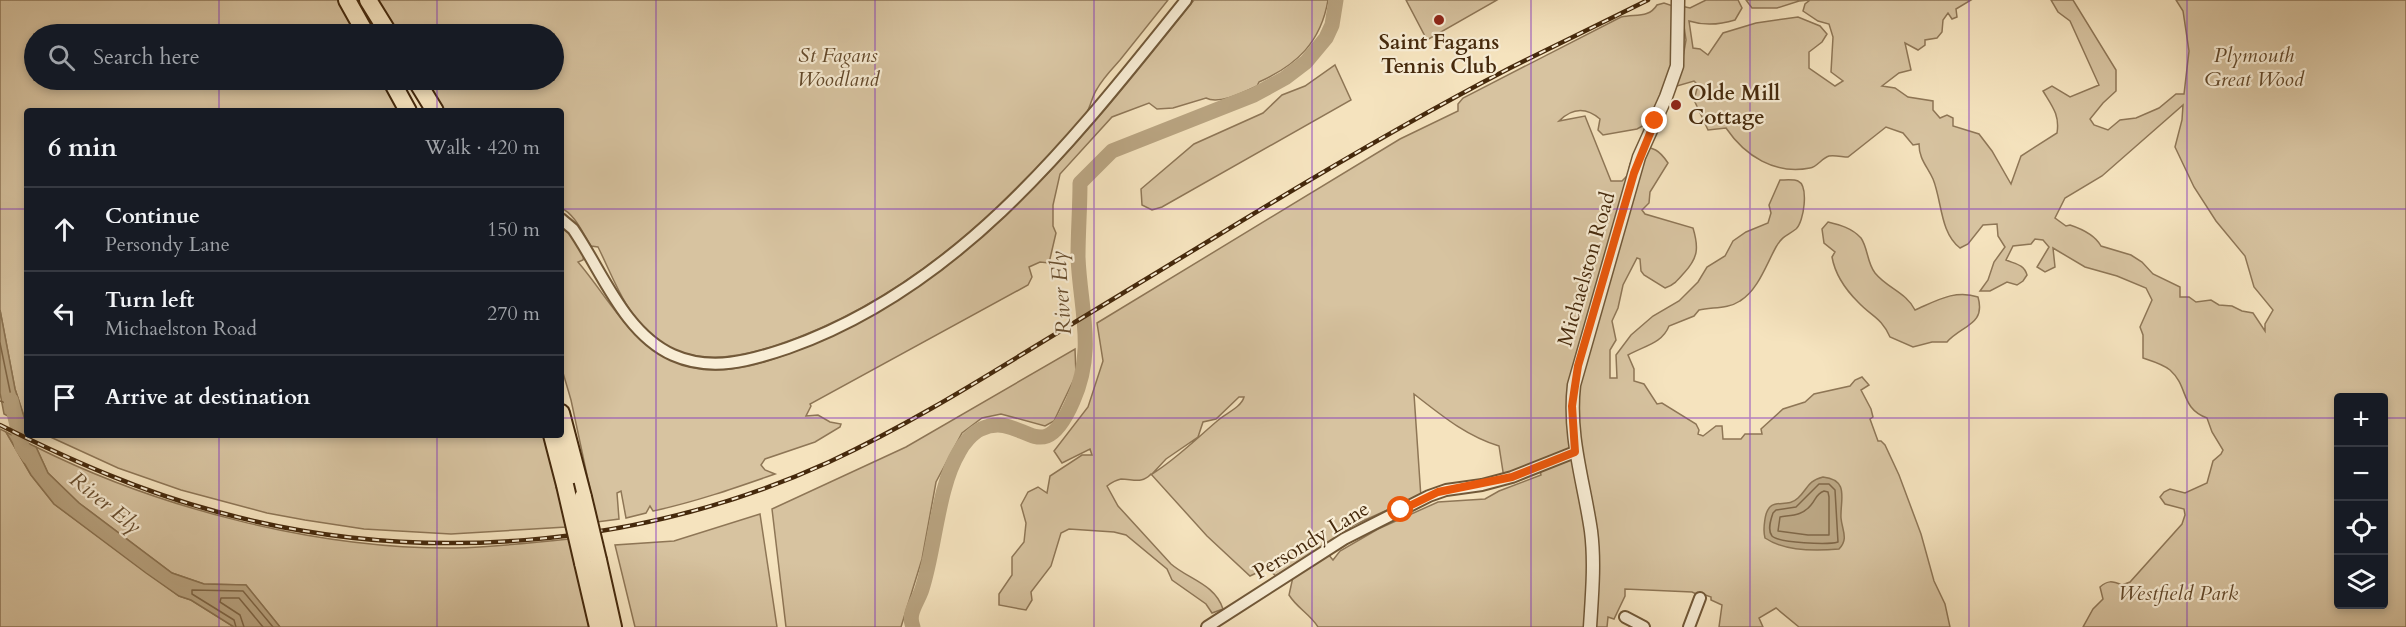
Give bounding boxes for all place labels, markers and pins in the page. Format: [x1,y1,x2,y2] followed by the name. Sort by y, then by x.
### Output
[1432,13,1446,27] marker: Saint Fagans Tennis Club
[1379,28,1499,81] place label: Saint Fagans Tennis Club
[1688,79,1780,132] place label: Olde Mill Cottage
[1669,98,1683,112] marker: Olde Mill Cottage

